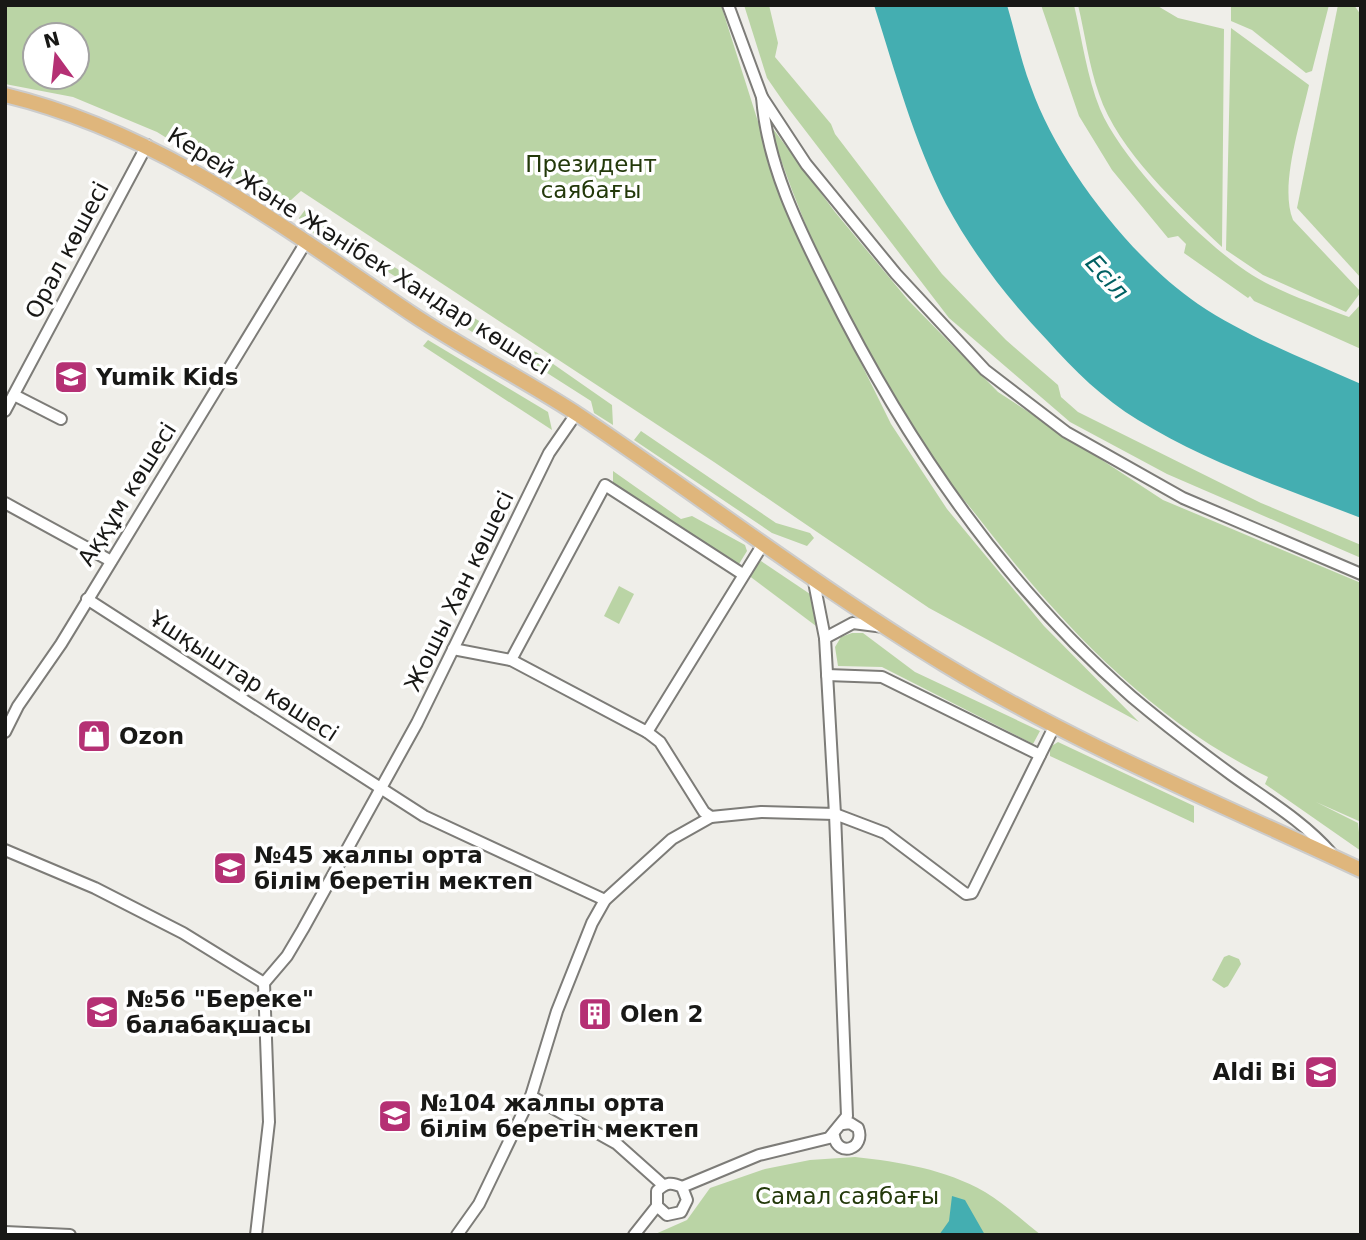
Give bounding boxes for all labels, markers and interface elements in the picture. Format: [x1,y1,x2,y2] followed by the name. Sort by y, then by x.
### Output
[21,21,91,91] north arrow
[41,27,62,52] text: N
[163,122,555,380] street label: Керей Және Жәнібек Хандар көшесі
[525,151,657,203] park label: Президент саябағы
[20,177,114,323] street label: Орал көшесі
[1080,249,1134,305] water label: Есіл
[52,358,90,396] school or university icon: Yumik Kids
[95,364,238,390] place label: Yumik Kids
[73,418,181,570] street label: Аққұм көшесі
[399,487,519,695] street label: Жошы Хан көшесі
[144,605,343,747] street label: Ұшқыштар көшесі
[75,717,113,755] shop icon: Ozon
[119,723,184,749] place label: Ozon
[254,842,533,894] place label: №45 жалпы орта білім беретін мектеп
[211,849,249,887] school or university icon: №45 жалпы орта білім беретін мектеп
[126,986,314,1038] place label: №56 "Береке" балабақшасы
[83,993,121,1031] school or university icon: №56 "Береке" балабақшасы
[576,995,614,1033] building icon: Olen 2
[620,1001,703,1027] place label: Olen 2
[1302,1053,1340,1091] school or university icon: Aldi Bi
[1213,1059,1296,1085] place label: Aldi Bi
[420,1090,699,1142] place label: №104 жалпы орта білім беретін мектеп
[376,1097,414,1135] school or university icon: №104 жалпы орта білім беретін мектеп
[755,1183,939,1209] park label: Самал саябағы

